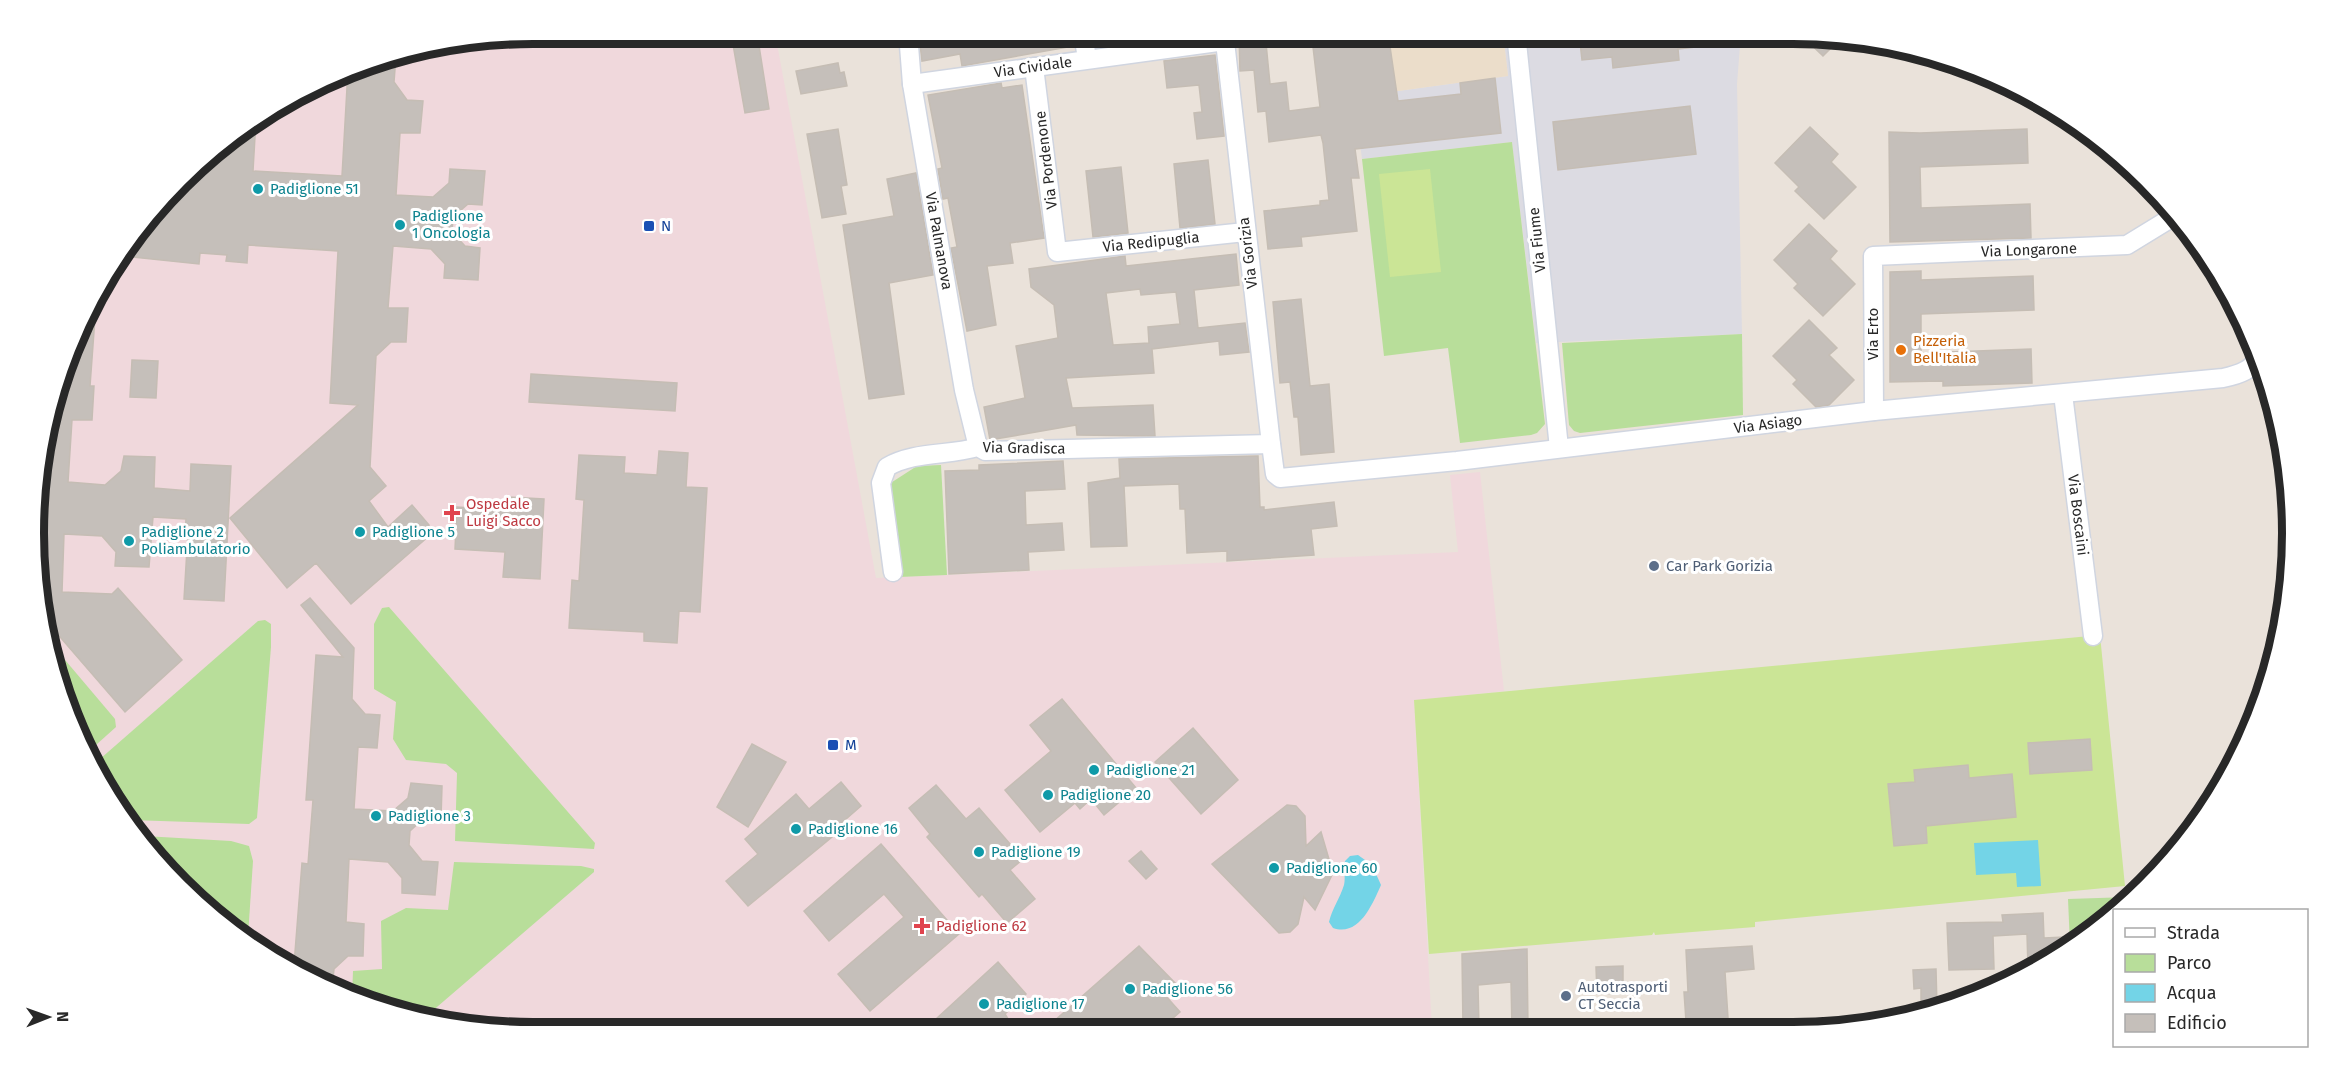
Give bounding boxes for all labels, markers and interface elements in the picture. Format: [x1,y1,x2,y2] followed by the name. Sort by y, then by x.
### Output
[993,53,1073,81] street label: Via Cividale
[1031,110,1061,210] street label: Via Pordenone
[270,180,359,198] place label: Padiglione 51
[251,182,265,196] marker: Padiglione 51
[922,191,956,291] street label: Via Palmanova
[1525,206,1549,274] street label: Via Fiume
[412,207,491,242] place label: Padiglione 1 Oncologia
[1235,216,1261,290] street label: Via Gorizia
[661,217,671,235] place label: N
[393,218,407,232] marker: Padiglione 1 Oncologia
[642,219,656,233] marker: N
[1102,228,1200,256] street label: Via Redipuglia
[1981,239,2077,261] street label: Via Longarone
[1864,308,1882,360] street label: Via Erto
[1913,332,1977,367] place label: Pizzeria Bell'Italia
[1894,343,1908,357] marker: Pizzeria Bell'Italia
[1733,411,1803,437] street label: Via Asiago
[982,438,1066,458] street label: Via Gradisca
[2064,473,2092,557] street label: Via Boscaini
[466,495,541,530] place label: Ospedale Luigi Sacco
[443,504,461,522] marker: Ospedale Luigi Sacco
[141,523,251,558] place label: Padiglione 2 Poliambulatorio
[372,523,455,541] place label: Padiglione 5
[353,525,367,539] marker: Padiglione 5
[122,534,136,548] marker: Padiglione 2 Poliambulatorio
[1666,557,1773,575] place label: Car Park Gorizia
[1647,559,1661,573] marker: Car Park Gorizia
[845,736,857,754] place label: M
[826,738,840,752] marker: M
[1106,761,1195,779] place label: Padiglione 21
[1087,763,1101,777] marker: Padiglione 21
[1060,786,1151,804] place label: Padiglione 20
[1041,788,1055,802] marker: Padiglione 20
[388,807,471,825] place label: Padiglione 3
[369,809,383,823] marker: Padiglione 3
[808,820,898,838] place label: Padiglione 16
[789,822,803,836] marker: Padiglione 16
[991,843,1081,861] place label: Padiglione 19
[972,845,986,859] marker: Padiglione 19
[1286,859,1378,877] place label: Padiglione 60
[1267,861,1281,875] marker: Padiglione 60
[2113,909,2308,1047] legend
[913,917,931,935] marker: Padiglione 62
[936,917,1027,935] place label: Padiglione 62
[2167,922,2220,944] text: Strada
[2167,952,2211,974] text: Parco
[1578,978,1668,1013] place label: Autotrasporti CT Seccia
[1142,980,1233,998] place label: Padiglione 56
[1123,982,1137,996] marker: Padiglione 56
[2167,982,2217,1004] text: Acqua
[18,987,78,1047] north arrow
[1559,989,1573,1003] marker: Autotrasporti CT Seccia
[996,995,1085,1013] place label: Padiglione 17
[977,997,991,1011] marker: Padiglione 17
[53,1011,72,1022] text: N
[2167,1012,2227,1034] text: Edificio

